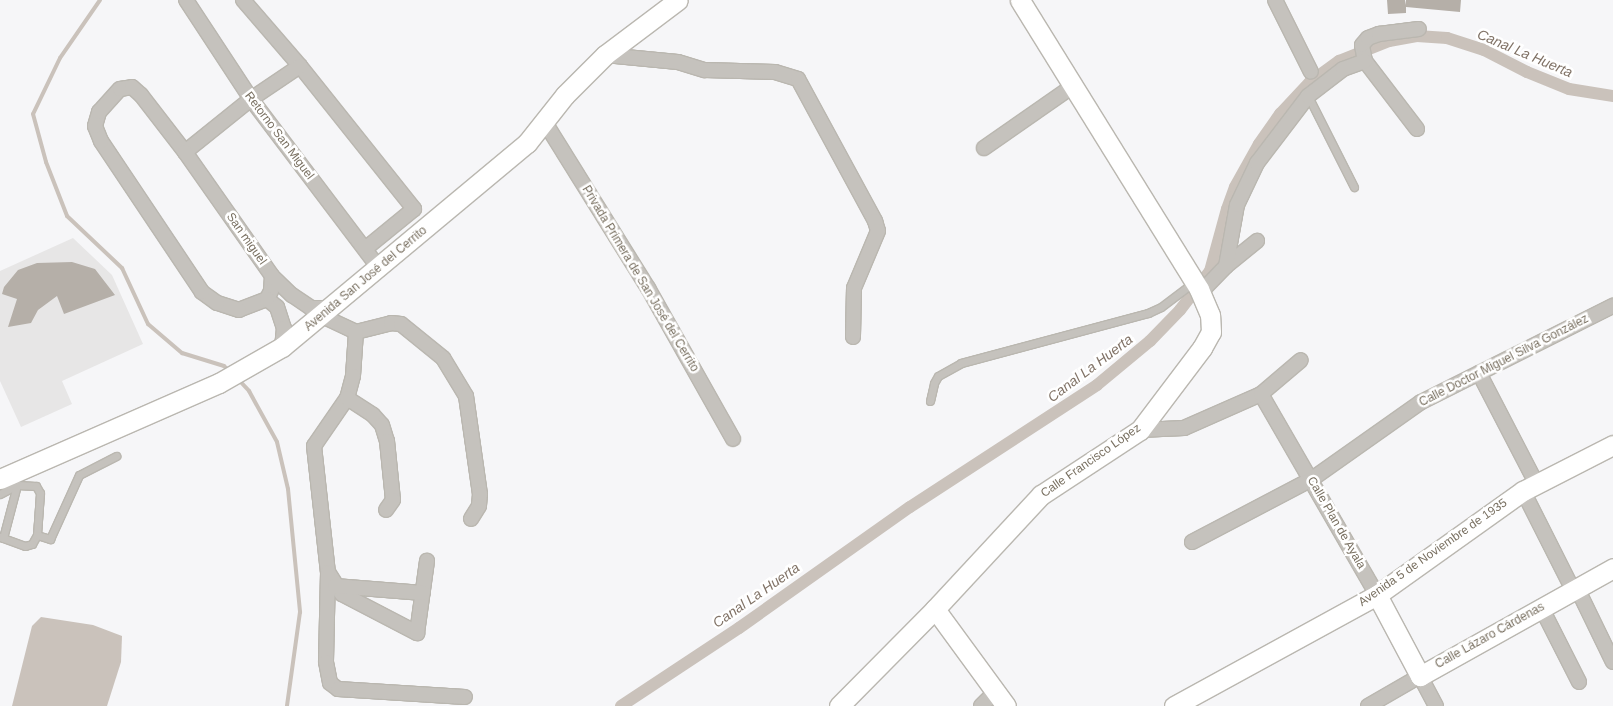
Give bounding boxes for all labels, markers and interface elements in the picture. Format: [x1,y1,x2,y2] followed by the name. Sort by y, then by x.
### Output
[1475,25,1575,81] water label: Canal La Huerta
[241,89,317,183] street label: Retorno San Miguel
[579,183,701,375] street label: Privada Primera de San José del Cerrito
[223,210,269,268] street label: San miguel
[302,224,430,334] street label: Avenida San José del Cerrito
[1417,312,1591,410] street label: Calle Doctor Miguel Silva González
[1044,331,1136,405] water label: Canal La Huerta
[1038,421,1144,501] street label: Calle Francisco López
[1304,474,1368,572] street label: Calle Plan de Ayala
[1356,496,1510,610] street label: Avenida 5 de Noviembre de 1935
[709,559,803,631] water label: Canal La Huerta
[1433,600,1547,672] street label: Calle Lázaro Cárdenas

